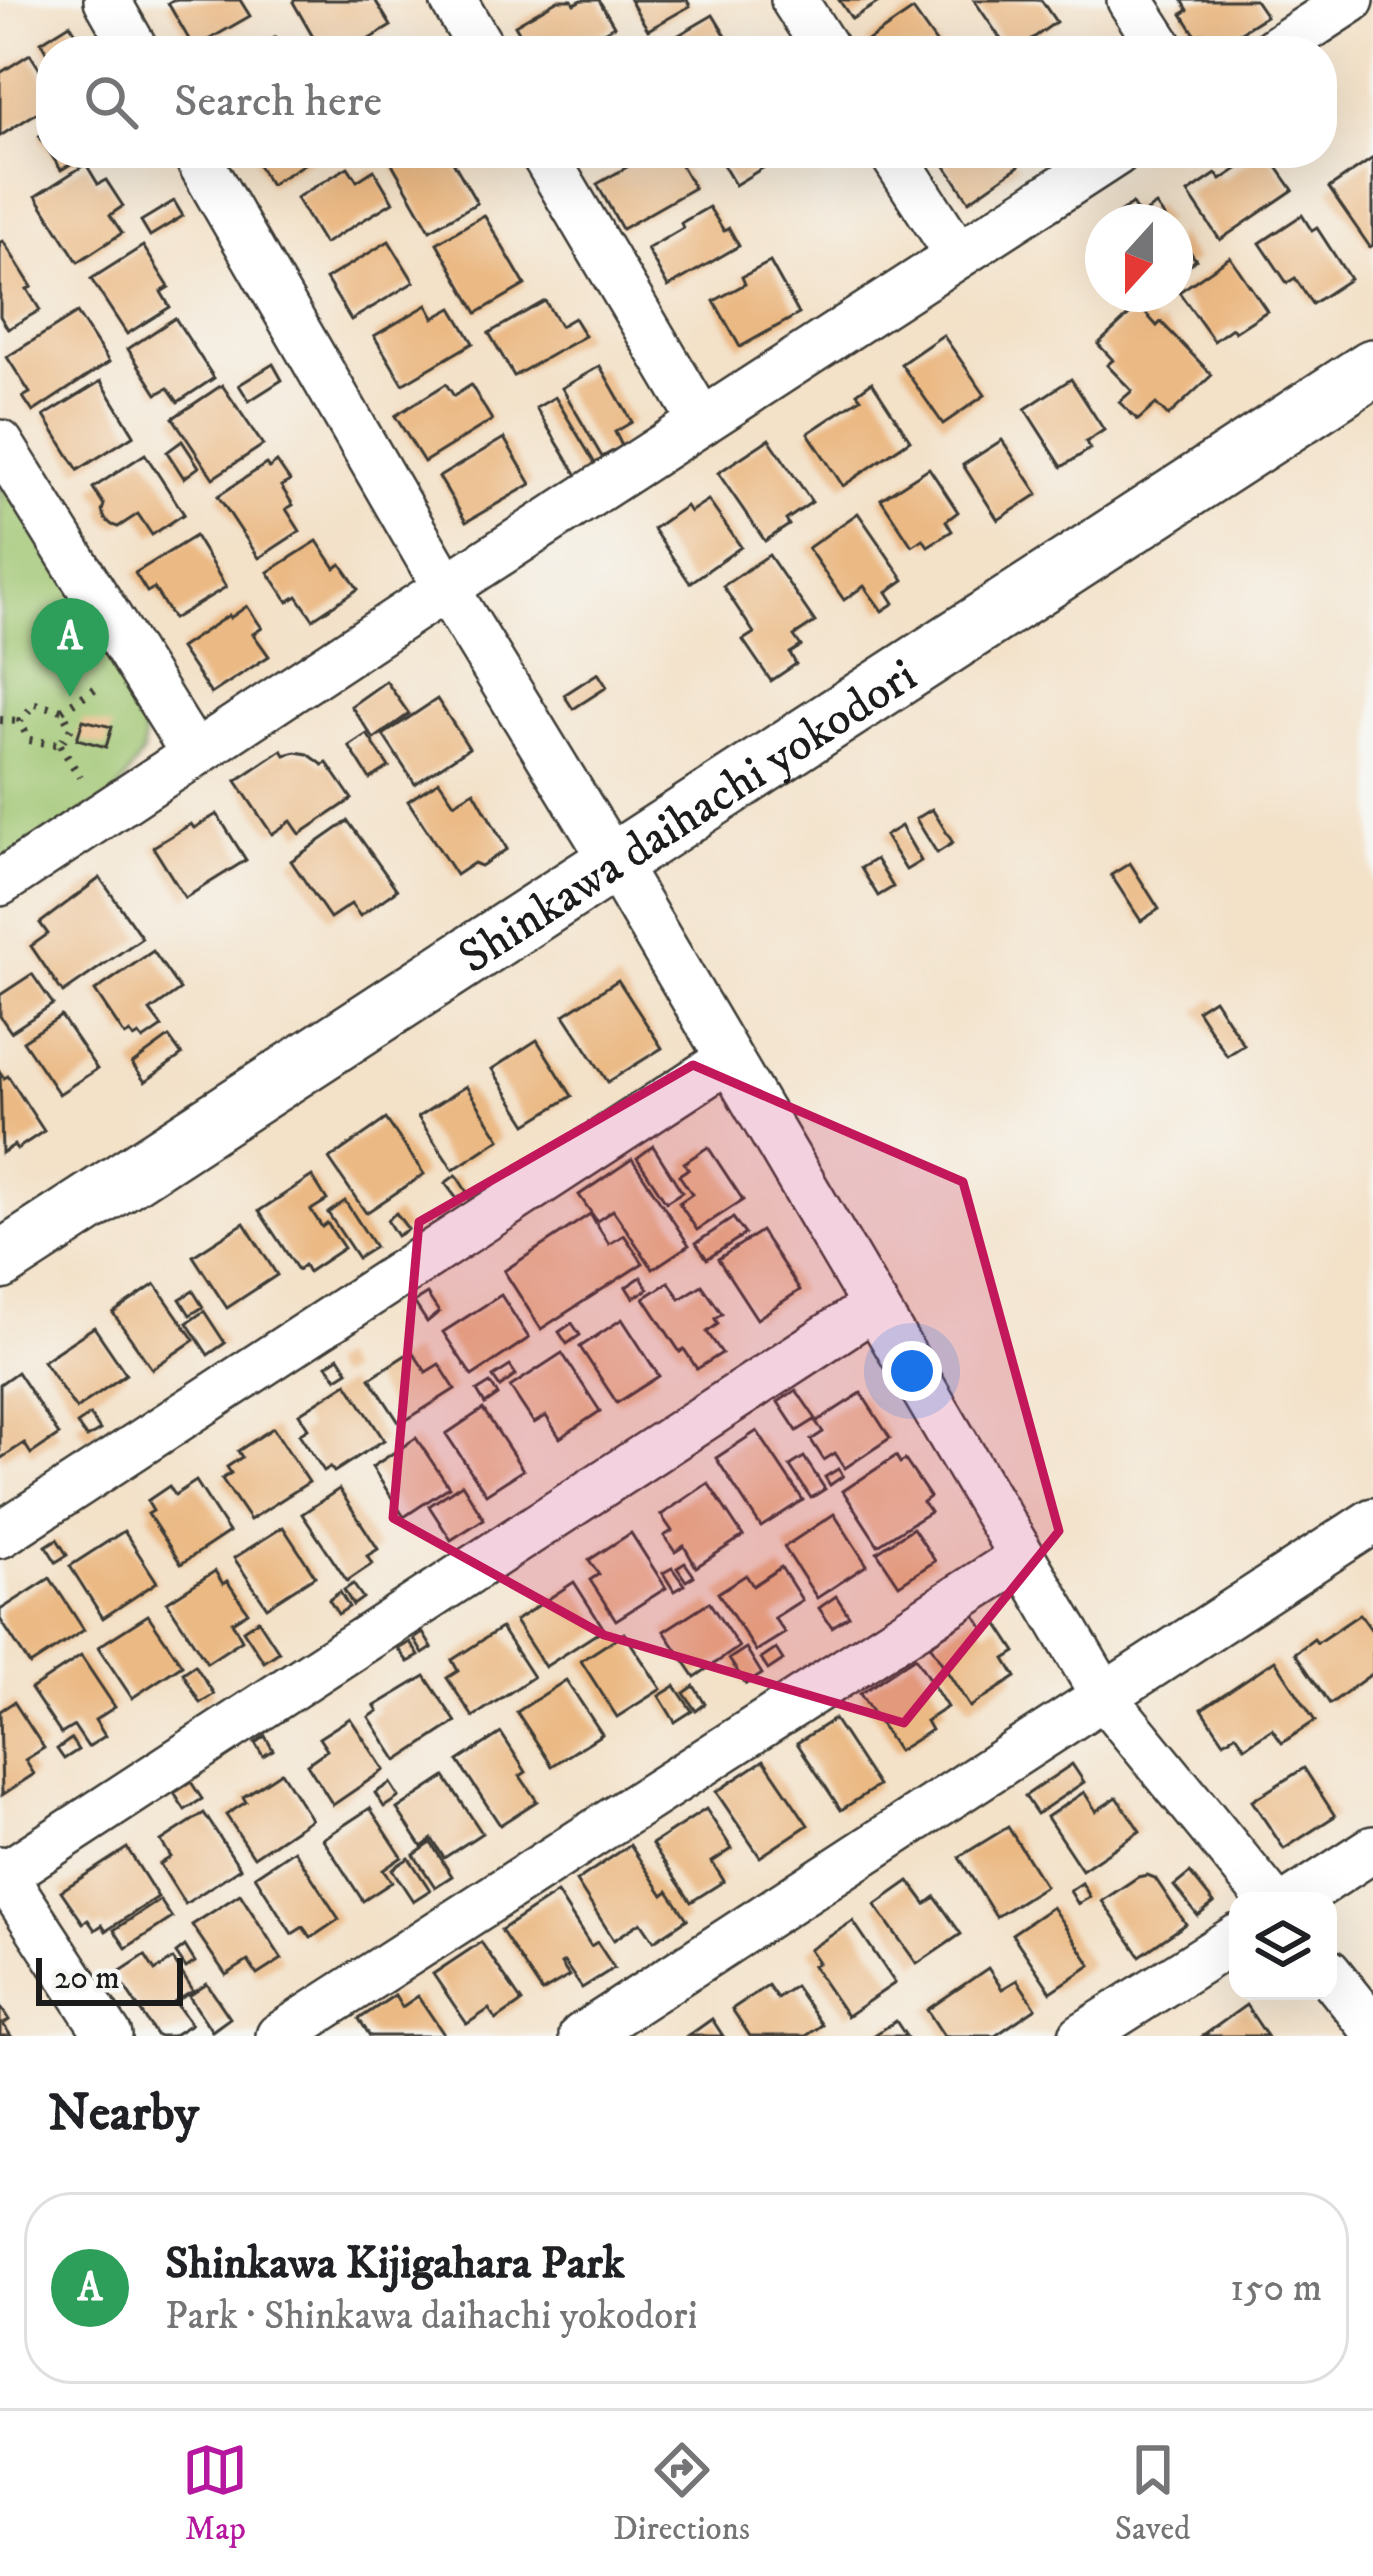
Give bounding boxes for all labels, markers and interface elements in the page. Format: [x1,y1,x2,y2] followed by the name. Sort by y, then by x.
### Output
[36,36,1337,168] search box
[78,69,144,135] icon: search
[174,74,382,130] text: Search here
[1085,204,1193,312] north arrow
[31,598,109,697] pin: A
[448,646,928,988] street label: Shinkawa daihachi yokodori
[882,1341,942,1401] your location
[1229,1892,1337,2000] map controls
[1229,1892,1337,2000] button: layers
[36,1952,183,2005] scale bar
[54,1958,120,1999] text: 20 m
[48,2082,199,2146] text: Nearby
[165,2236,625,2292] text: Shinkawa Kijigahara Park
[78,2264,102,2313] text: A
[1230,2264,1322,2313] text: 150 m
[165,2292,698,2341] text: Park · Shinkawa daihachi yokodori
[182,2437,248,2550] tab: Map
[613,2437,750,2550] tab: Directions
[1115,2437,1191,2550] tab: Saved

